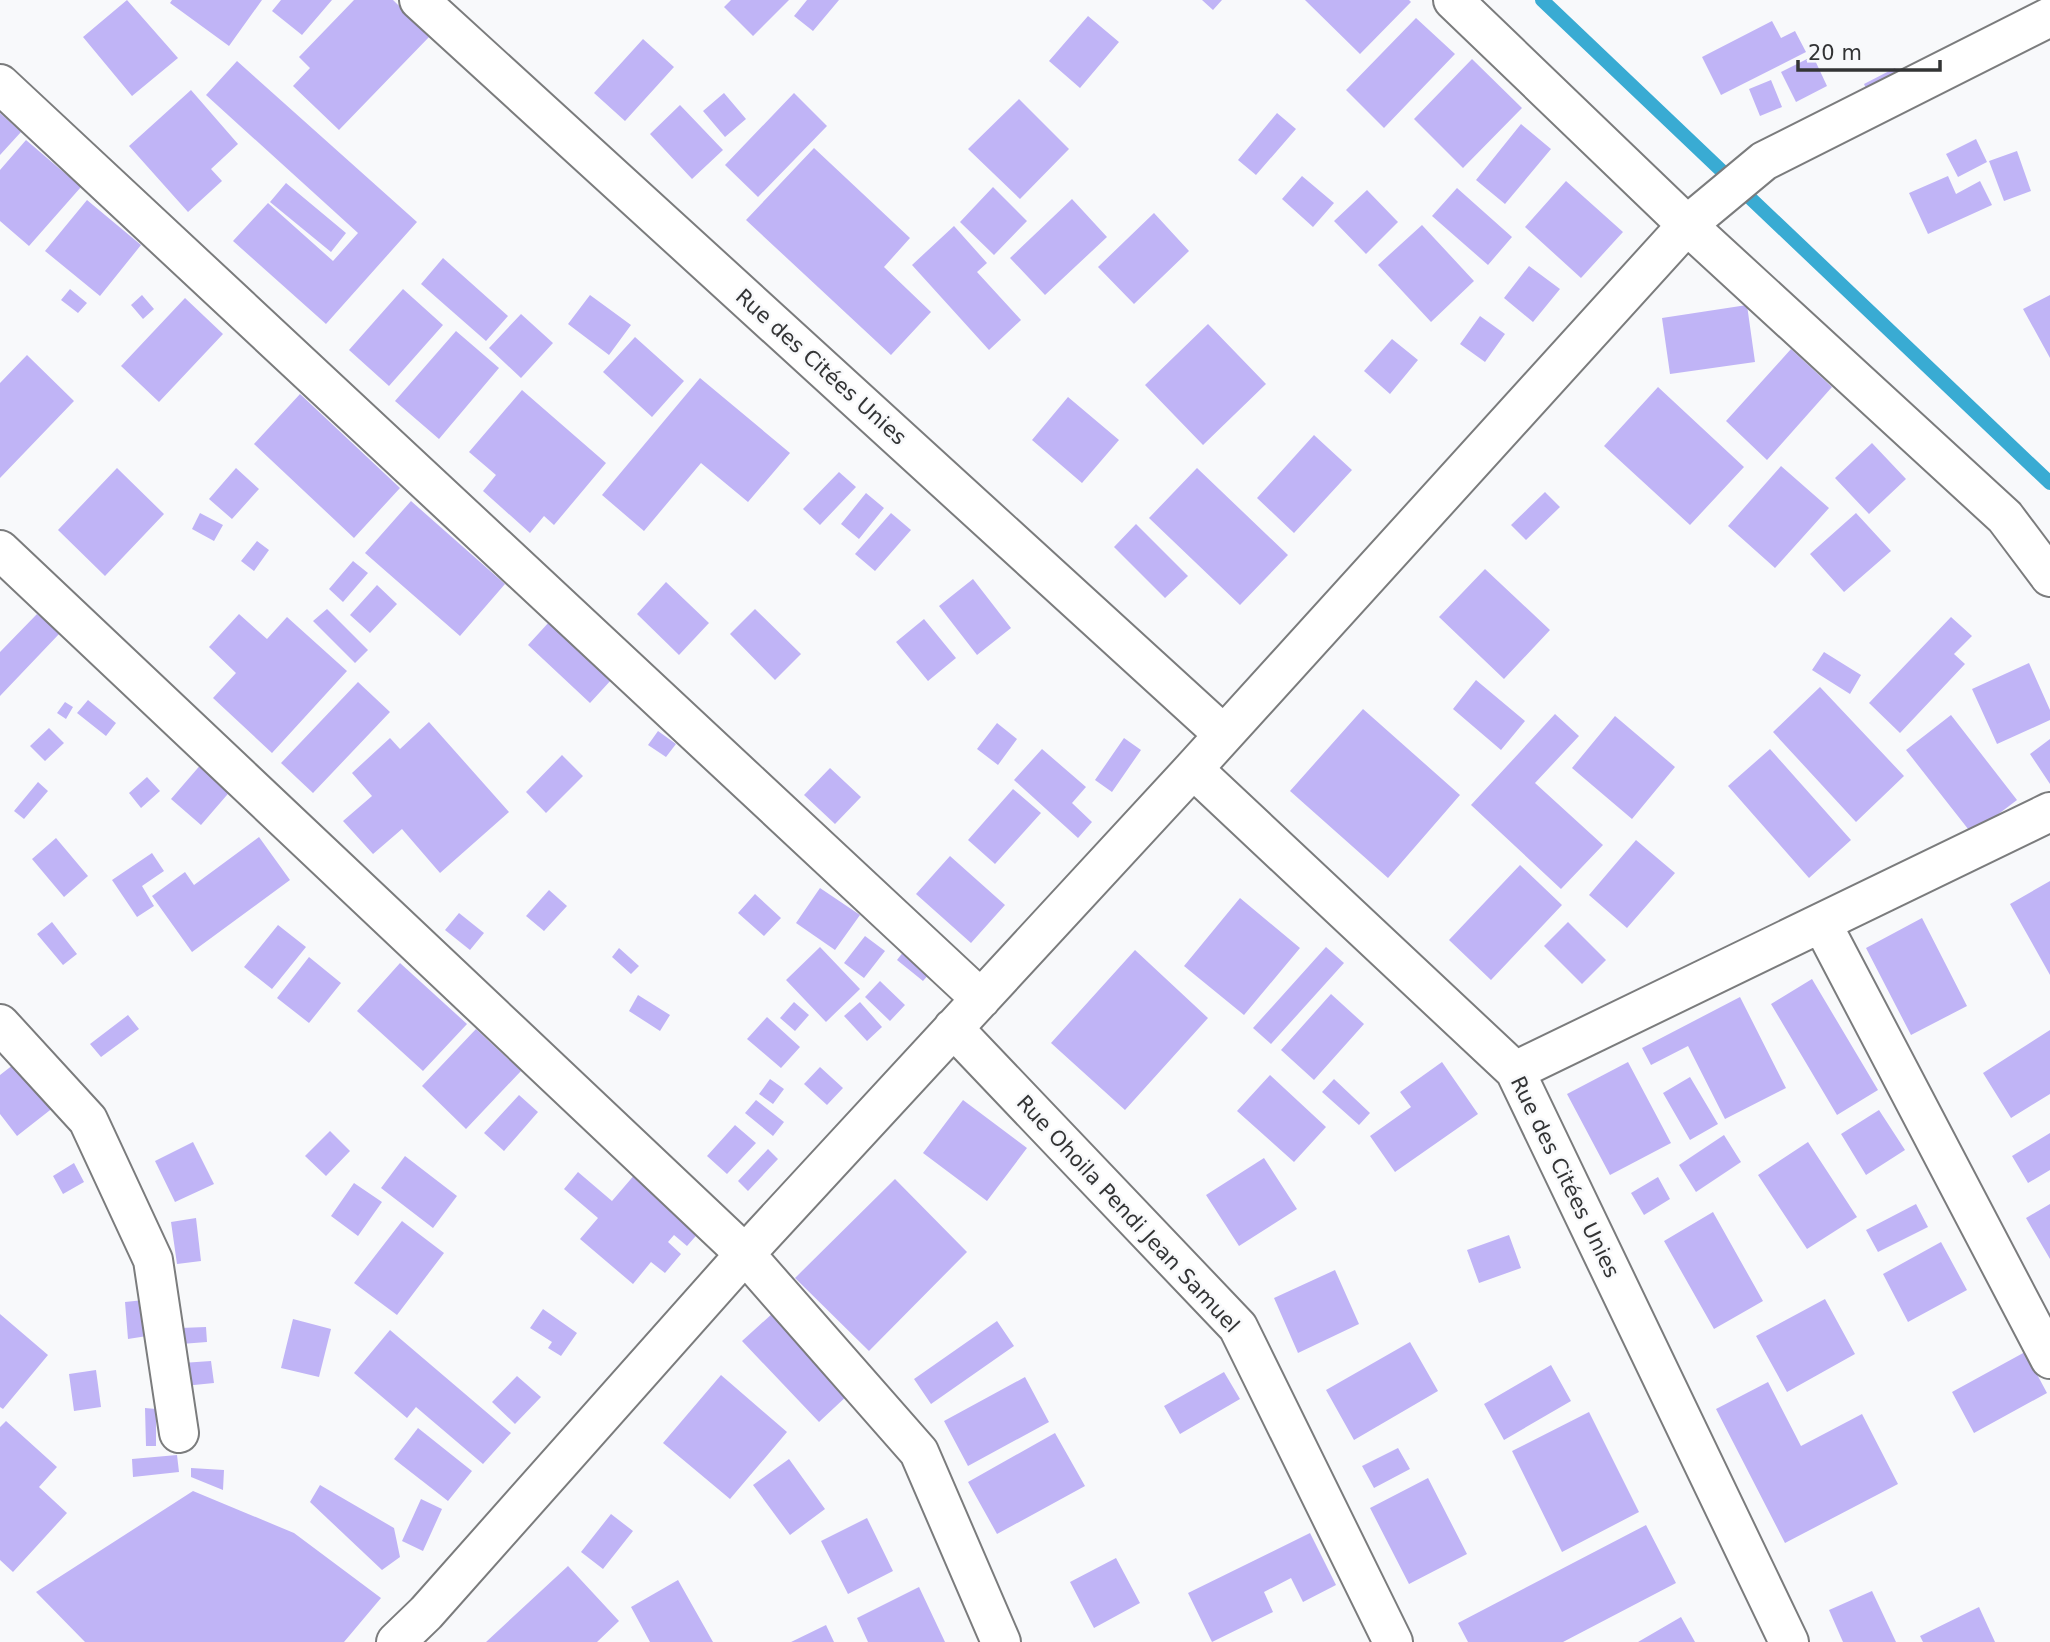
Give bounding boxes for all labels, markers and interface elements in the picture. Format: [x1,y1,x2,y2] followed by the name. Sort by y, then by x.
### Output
[1798,28,1940,72] scale bar
[1808,41,1862,65] text: 20 m
[731,284,911,450] street label: Rue des Citées Unies
[1506,1072,1624,1282] street label: Rue des Citées Unies
[1012,1091,1244,1337] street label: Rue Ohoila Pendi Jean Samuel

